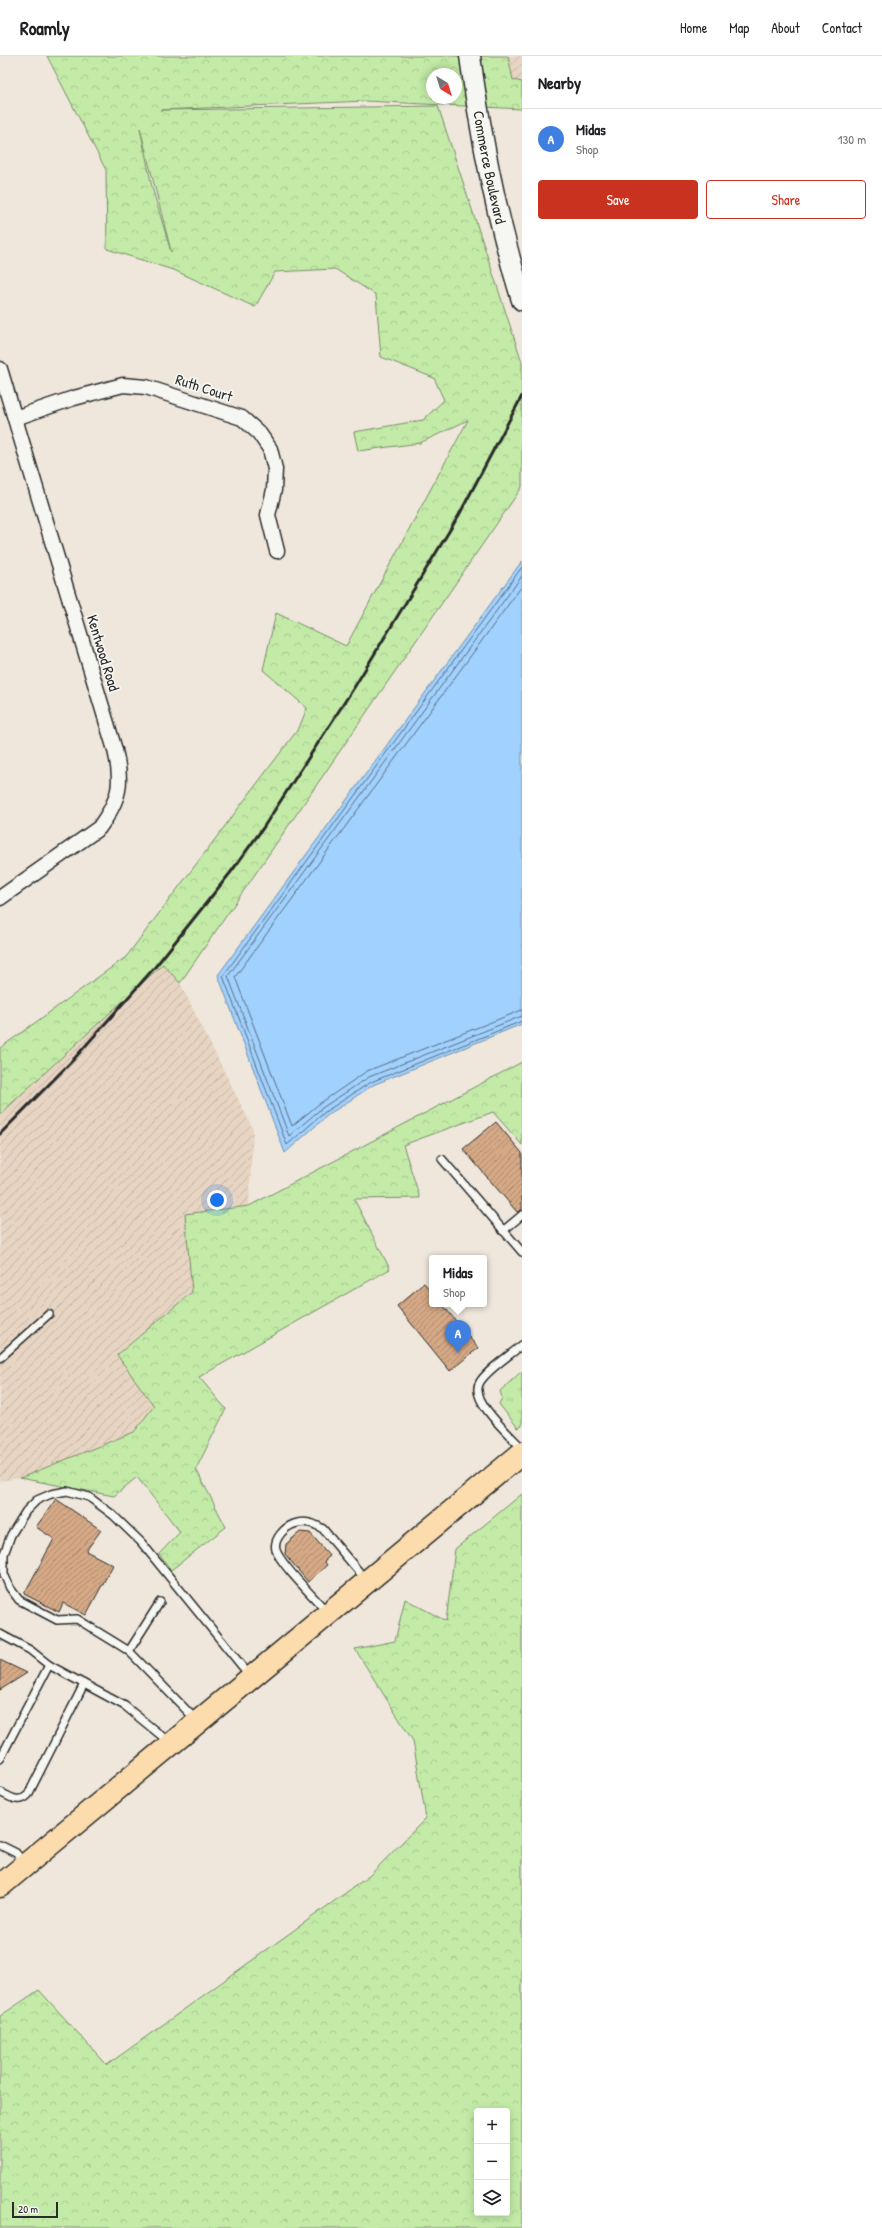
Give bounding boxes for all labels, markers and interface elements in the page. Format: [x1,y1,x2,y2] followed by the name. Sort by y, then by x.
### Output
[20,15,70,41] text: Roamly
[680,18,707,37] text: Home
[729,18,749,37] text: Map
[771,18,800,37] text: About
[822,18,862,37] text: Contact
[426,68,462,104] north arrow
[538,71,581,94] text: Nearby
[468,109,512,226] street label: Commerce Boulevard
[576,119,606,140] text: Midas
[548,130,554,148] text: A
[838,130,866,148] text: 130 m
[576,140,598,158] text: Shop
[538,180,698,219] button: Save
[706,180,866,219] button: Share
[173,368,236,407] street label: Ruth Court
[82,612,125,694] street label: Kentwood Road
[207,1190,227,1210] your location
[429,1255,487,1307] popup
[443,1262,473,1283] text: Midas
[443,1283,465,1301] text: Shop
[445,1320,471,1353] pin: A
[474,2108,510,2216] map controls
[474,2108,510,2144] button: +
[474,2144,510,2180] button: −
[474,2180,510,2216] button: layers
[12,2200,58,2219] scale bar
[18,2202,38,2216] text: 20 m

